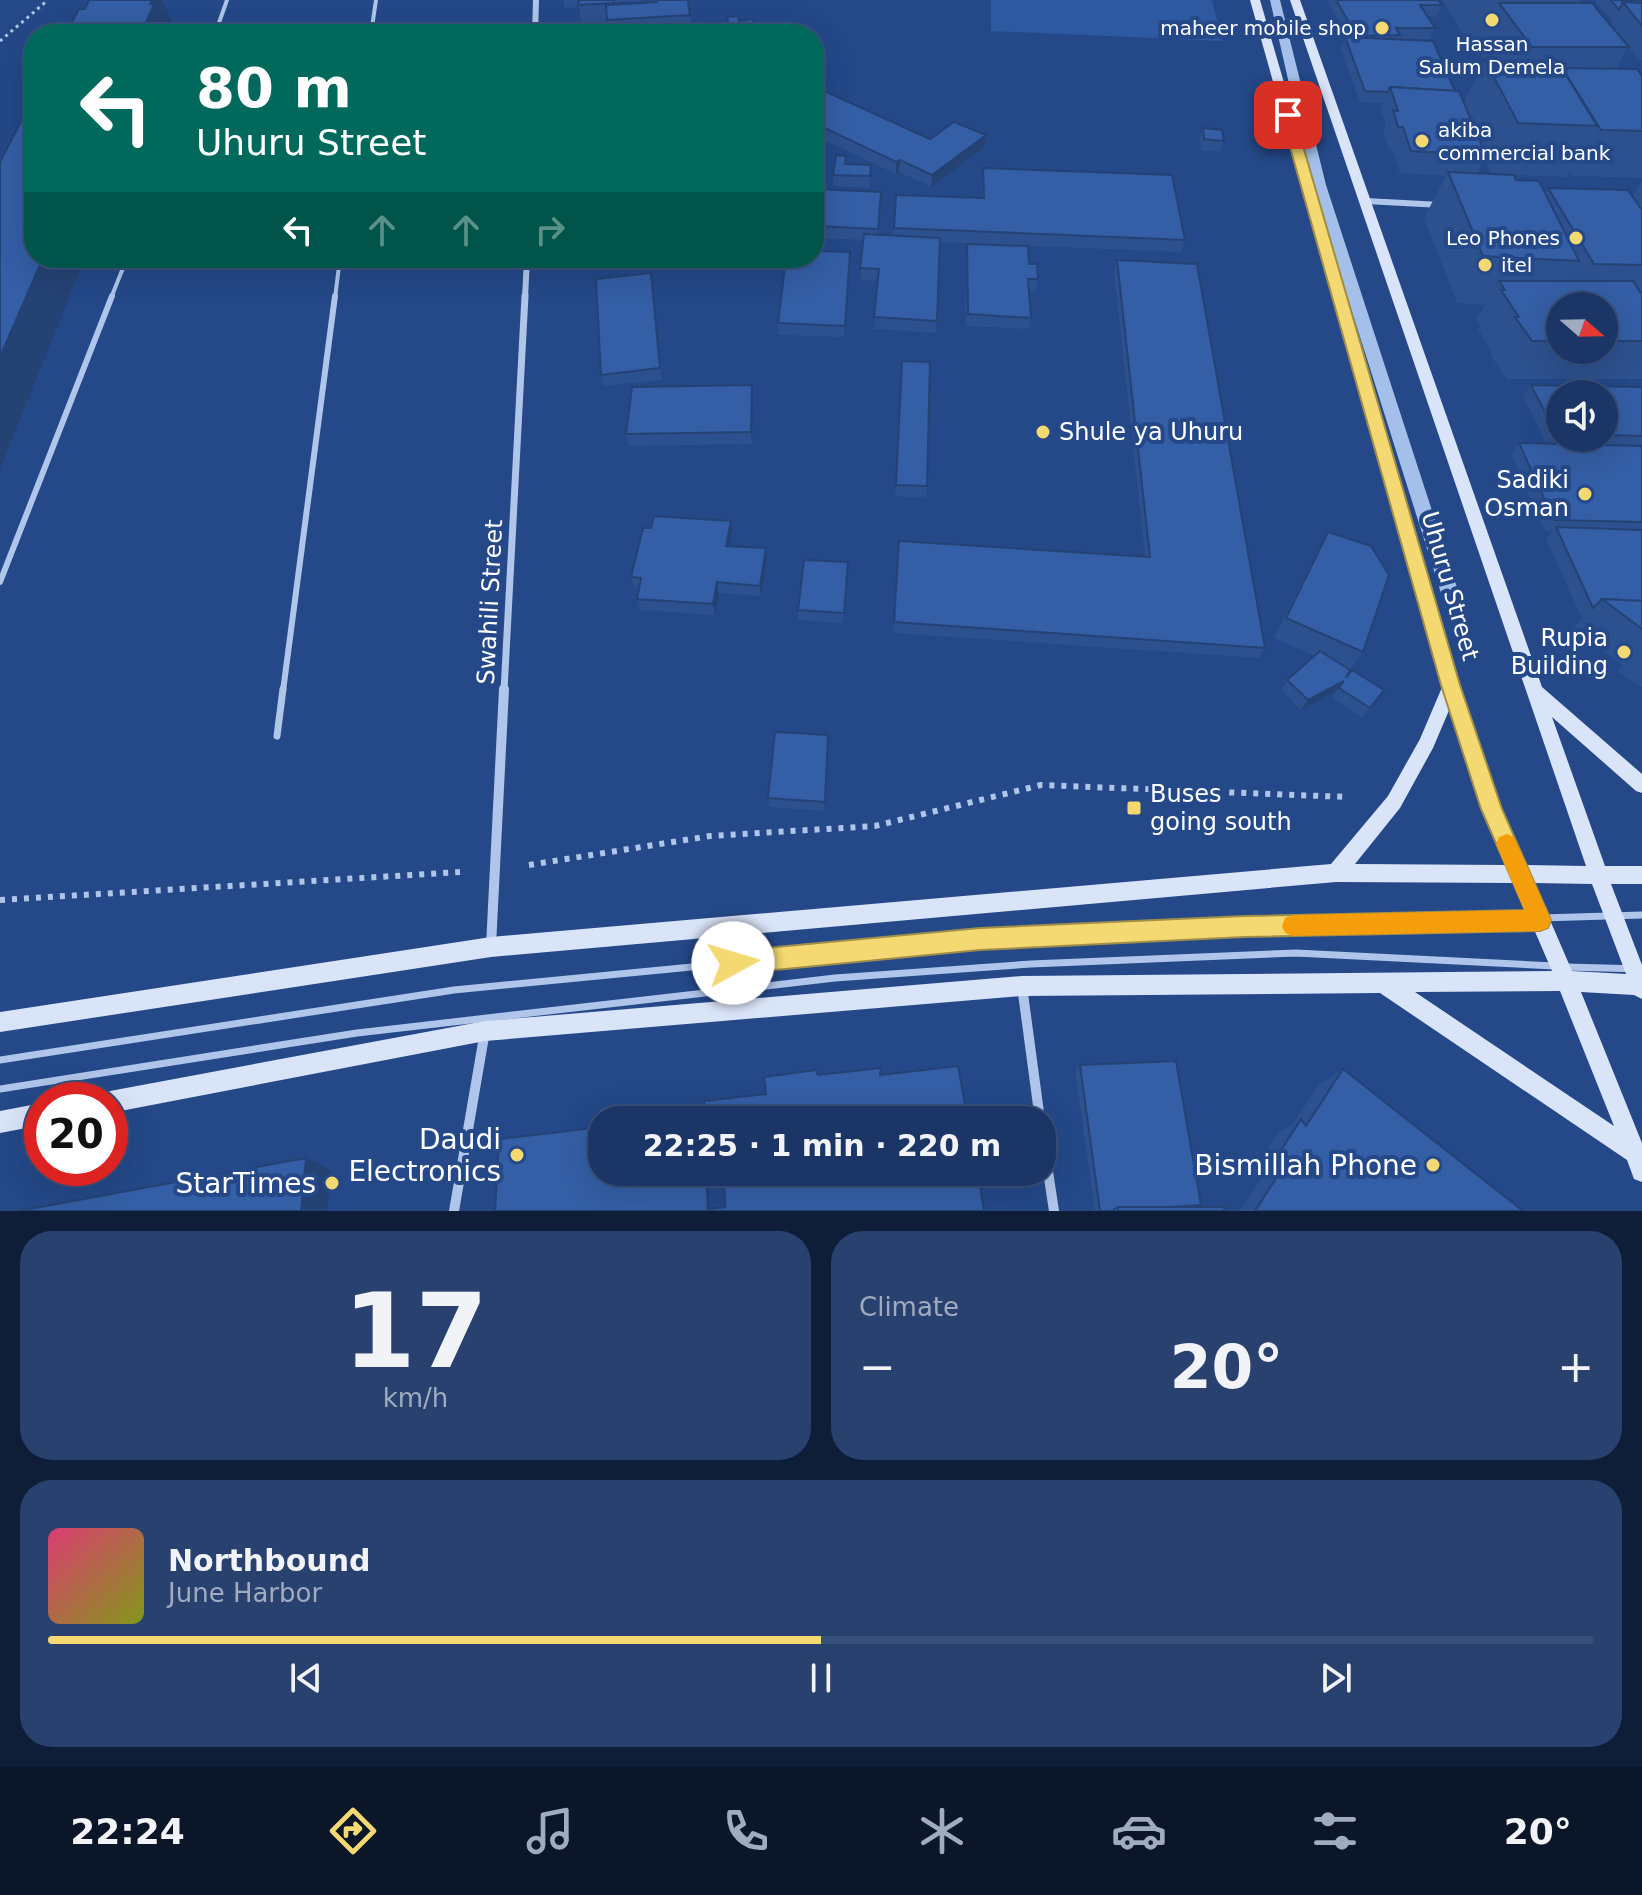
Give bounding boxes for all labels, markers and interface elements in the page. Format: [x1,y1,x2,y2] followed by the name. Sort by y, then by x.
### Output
[1483,11,1501,29] marker: Hassan Salum Demela
[1160,16,1366,40] place label: maheer mobile shop
[1373,19,1391,37] marker: maheer mobile shop
[1419,32,1565,79] place label: Hassan Salum Demela
[196,55,352,120] text: 80 m
[64,56,168,160] icon: left
[1254,81,1322,149] pin
[1266,93,1310,137] icon: arrive
[1438,118,1611,165] place label: akiba commercial bank
[196,122,426,163] text: Uhuru Street
[1413,132,1431,150] marker: akiba commercial bank
[276,208,320,252] icon: left
[360,208,404,252] icon: ahead
[444,208,488,252] icon: ahead
[528,208,572,252] icon: right
[1446,226,1560,250] place label: Leo Phones
[1567,229,1585,247] marker: Leo Phones
[1501,253,1532,277] place label: itel
[1476,256,1494,274] marker: itel
[1546,292,1618,364] north arrow
[1546,292,1618,452] map controls
[1546,380,1618,452] button: sound
[1059,418,1243,446] place label: Shule ya Uhuru
[1034,423,1052,441] marker: Shule ya Uhuru
[1484,466,1569,522] place label: Sadiki Osman
[1576,485,1594,503] marker: Sadiki Osman
[1415,508,1485,664] street label: Uhuru Street
[472,519,508,685] street label: Swahili Street
[1511,624,1608,680] place label: Rupia Building
[1615,643,1633,661] marker: Rupia Building
[1150,780,1292,836] place label: Buses going south
[1125,799,1143,817] marker: Buses going south
[691,921,775,1005] position arrow
[24,1082,128,1186] speed limit sign: 20
[348,1123,501,1188] place label: Daudi Electronics
[643,1128,1001,1163] text: 22:25 · 1 min · 220 m
[508,1146,526,1164] marker: Daudi Electronics
[1194,1149,1417,1182] place label: Bismillah Phone
[1424,1156,1442,1174] marker: Bismillah Phone
[175,1167,316,1200] place label: StarTimes
[323,1174,341,1192] marker: StarTimes
[343,1270,488,1392] text: 17
[859,1292,959,1322] text: Climate
[1170,1332,1283,1402] text: 20°
[859,1341,896,1392] text: −
[1557,1341,1594,1392] text: +
[383,1383,448,1413] text: km/h
[168,1543,371,1578] text: Northbound
[168,1578,322,1608] text: June Harbor
[284,1656,328,1700] icon: previous
[799,1656,843,1700] icon: pause
[1314,1656,1358,1700] icon: next
[325,1803,381,1859] icon: directions
[522,1803,578,1859] icon: music
[718,1803,774,1859] icon: phone
[914,1803,970,1859] icon: climate
[1111,1803,1167,1859] icon: car
[1307,1803,1363,1859] icon: filters
[70,1811,185,1852] text: 22:24
[1504,1811,1572,1852] text: 20°

